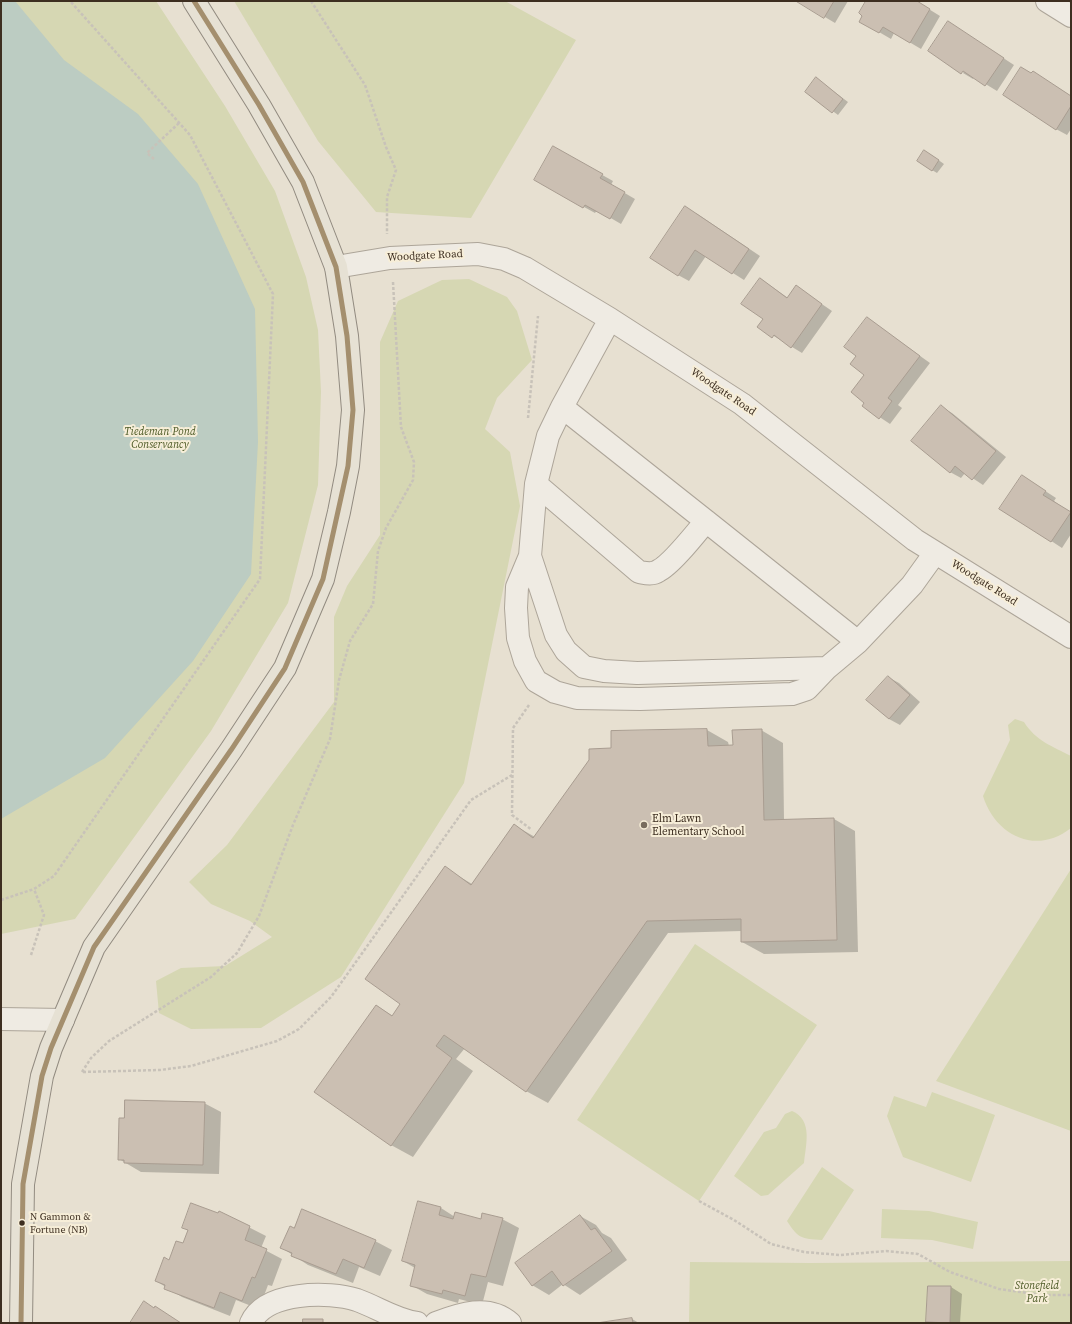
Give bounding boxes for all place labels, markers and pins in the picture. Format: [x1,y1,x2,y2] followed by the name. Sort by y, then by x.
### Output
[652,812,744,838] place label: Elm Lawn Elementary School
[639,820,649,830] marker: Elm Lawn Elementary School
[30,1211,91,1234] place label: N Gammon & Fortune (NB)
[17,1218,27,1228] marker: N Gammon & Fortune (NB)

